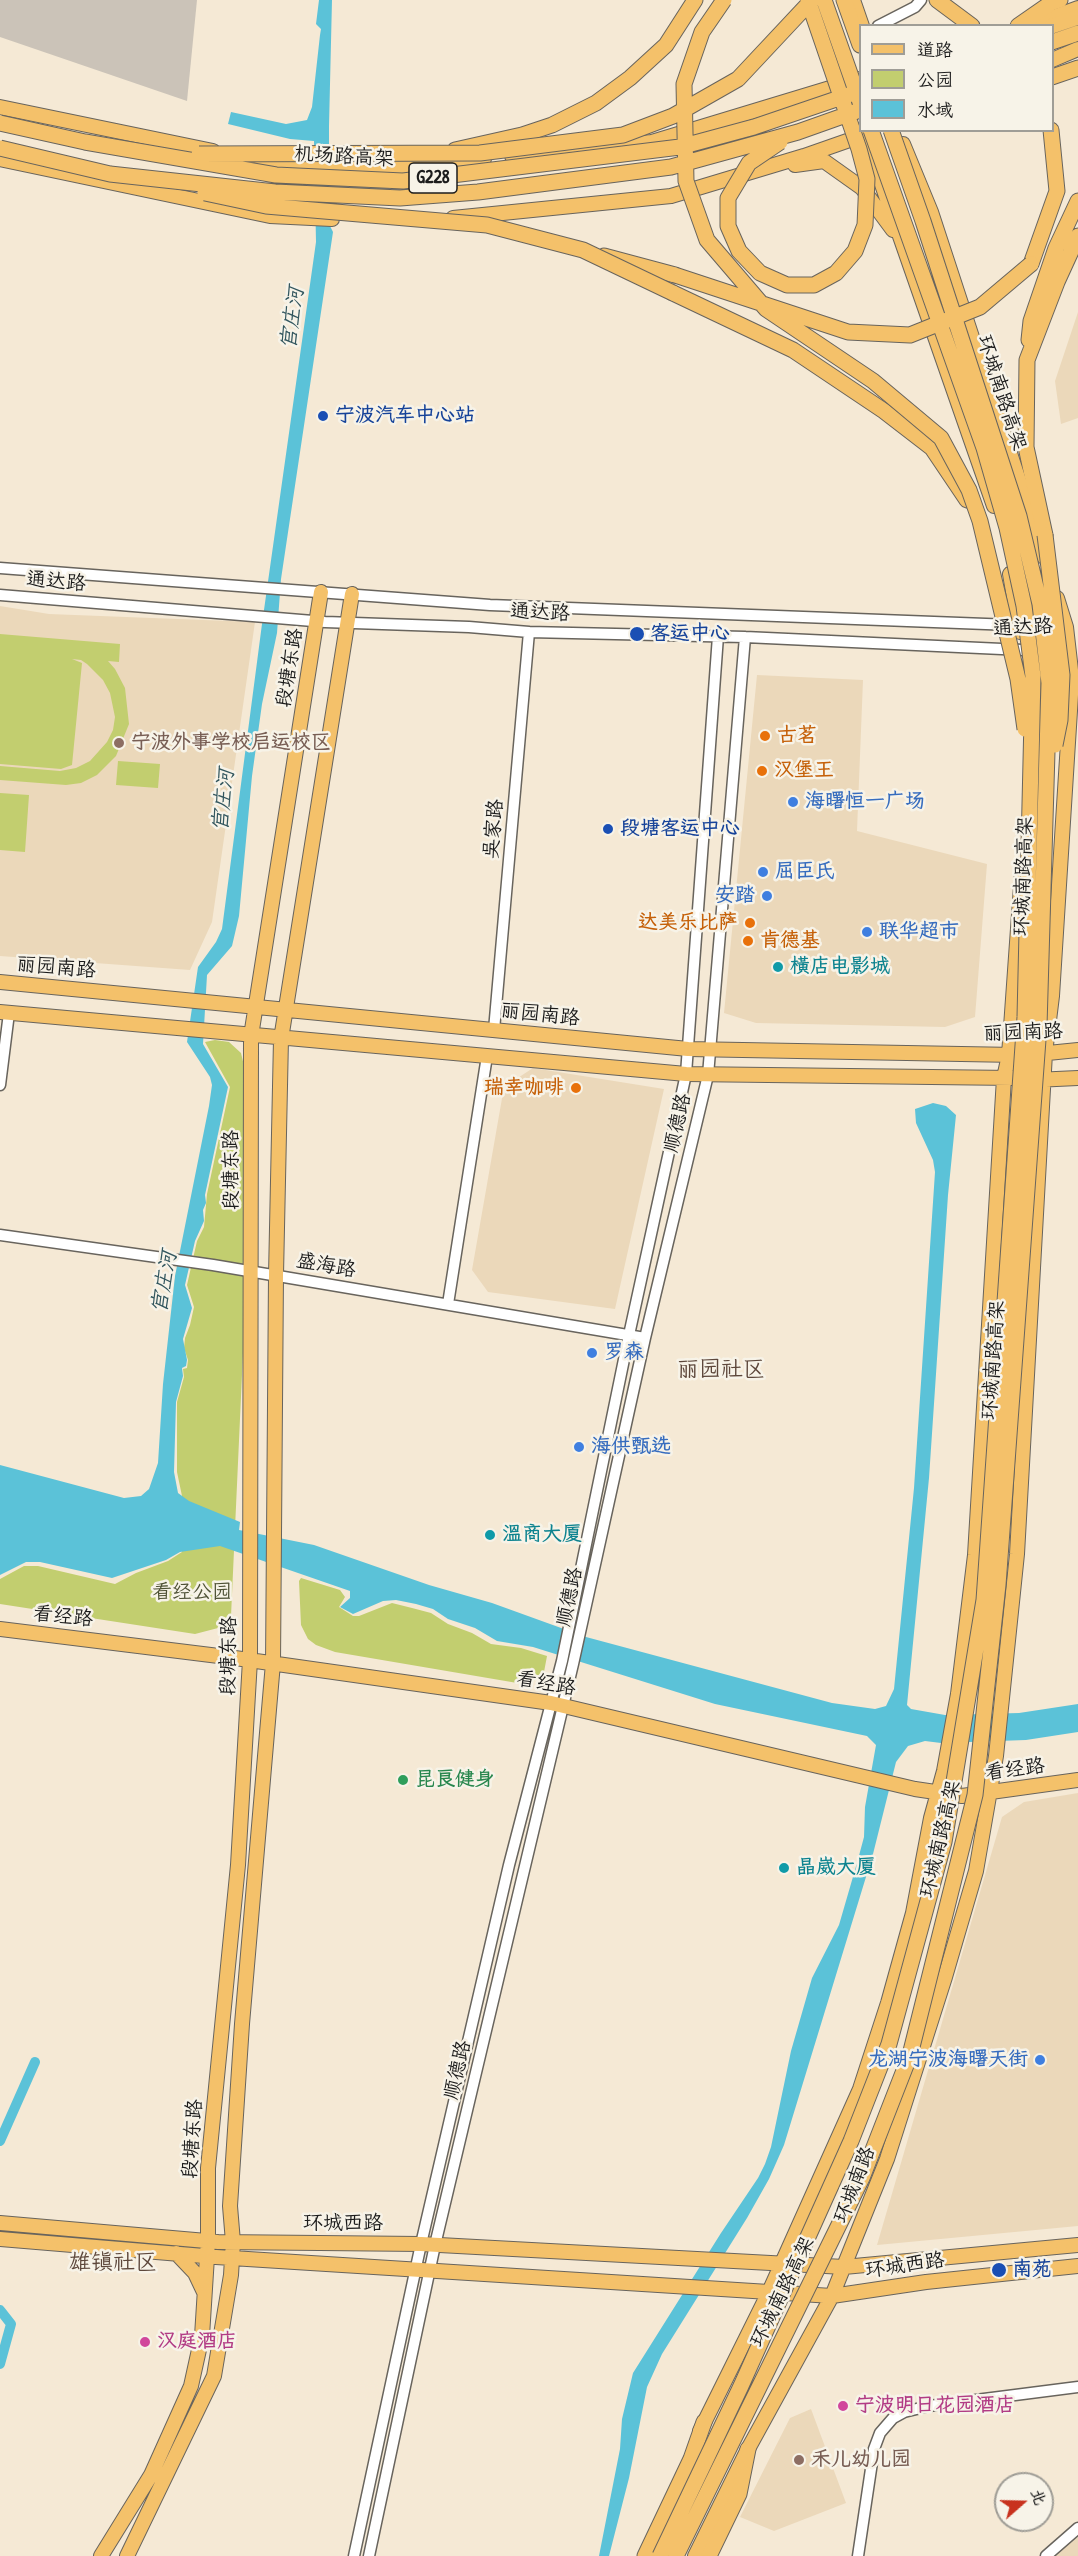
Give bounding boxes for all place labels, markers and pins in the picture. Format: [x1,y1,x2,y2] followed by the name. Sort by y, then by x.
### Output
[335,404,475,428] place label: 宁波汽车中心站
[316,409,330,423] marker: 宁波汽车中心站
[650,622,730,646] place label: 客运中心
[628,625,646,643] marker: 客运中心
[777,724,817,748] place label: 古茗
[758,729,772,743] marker: 古茗
[131,731,331,755] place label: 宁波外事学校启运校区
[112,736,126,750] marker: 宁波外事学校启运校区
[774,759,834,783] place label: 汉堡王
[755,764,769,778] marker: 汉堡王
[805,790,925,814] place label: 海曙恒一广场
[786,795,800,809] marker: 海曙恒一广场
[620,817,740,841] place label: 段塘客运中心
[601,822,615,836] marker: 段塘客运中心
[775,860,835,884] place label: 屈臣氏
[756,865,770,879] marker: 屈臣氏
[715,884,755,908] place label: 安踏
[760,889,774,903] marker: 安踏
[638,911,738,935] place label: 达美乐比萨
[743,916,757,930] marker: 达美乐比萨
[879,920,959,944] place label: 联华超市
[860,925,874,939] marker: 联华超市
[760,929,820,953] place label: 肯德基
[741,934,755,948] marker: 肯德基
[790,955,890,979] place label: 横店电影城
[771,960,785,974] marker: 横店电影城
[484,1076,564,1100] place label: 瑞幸咖啡
[569,1081,583,1095] marker: 瑞幸咖啡
[604,1341,644,1365] place label: 罗森
[585,1346,599,1360] marker: 罗森
[591,1435,671,1459] place label: 海供甄选
[572,1440,586,1454] marker: 海供甄选
[502,1523,582,1547] place label: 温商大厦
[483,1528,497,1542] marker: 温商大厦
[415,1768,495,1792] place label: 昆良健身
[396,1773,410,1787] marker: 昆良健身
[796,1856,876,1880] place label: 晶崴大厦
[777,1861,791,1875] marker: 晶崴大厦
[868,2048,1028,2072] place label: 龙湖宁波海曙天街
[1033,2053,1047,2067] marker: 龙湖宁波海曙天街
[1012,2258,1052,2282] place label: 南苑
[990,2261,1008,2279] marker: 南苑
[157,2330,237,2354] place label: 汉庭酒店
[138,2335,152,2349] marker: 汉庭酒店
[855,2394,1015,2418] place label: 宁波明日花园酒店
[836,2399,850,2413] marker: 宁波明日花园酒店
[811,2448,911,2472] place label: 禾儿幼儿园
[792,2453,806,2467] marker: 禾儿幼儿园

